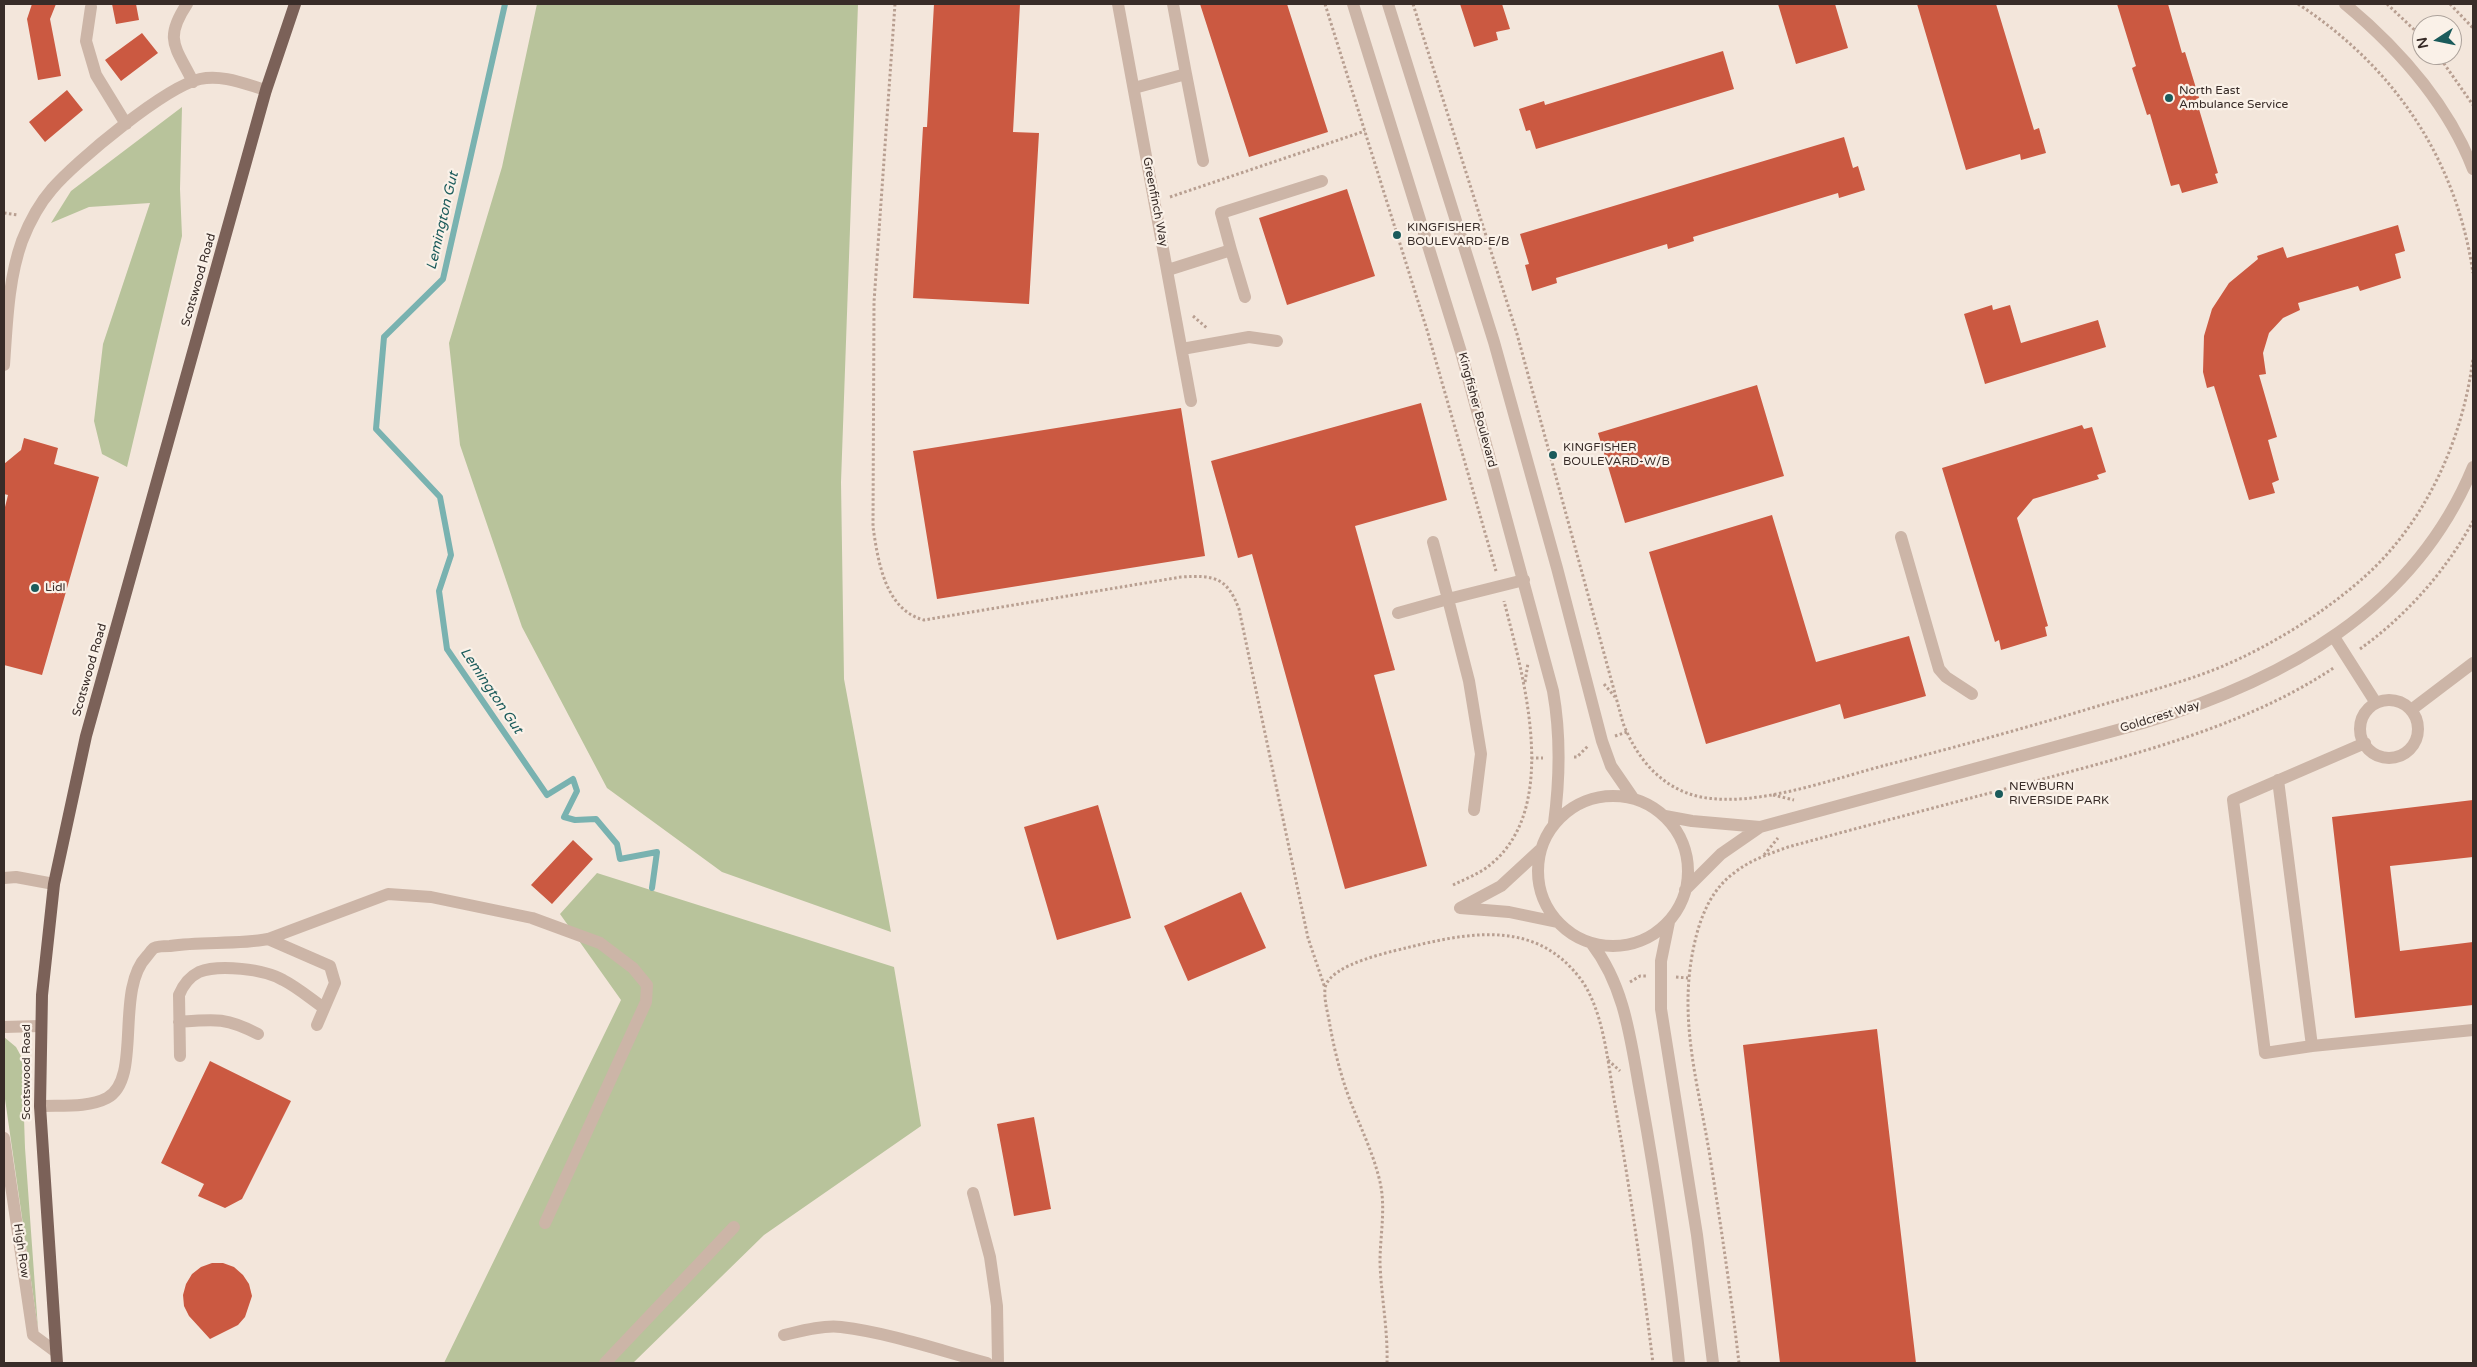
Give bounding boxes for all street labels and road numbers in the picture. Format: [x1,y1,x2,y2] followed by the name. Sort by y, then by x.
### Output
[1139,156,1171,248] street label: Greenfinch Way
[179,232,219,328] street label: Scotswood Road
[1455,351,1499,469] street label: Kingfisher Boulevard
[70,622,110,718] street label: Scotswood Road
[2118,698,2202,736] street label: Goldcrest Way
[20,1024,34,1120] street label: Scotswood Road
[10,1223,32,1279] street label: High Row

